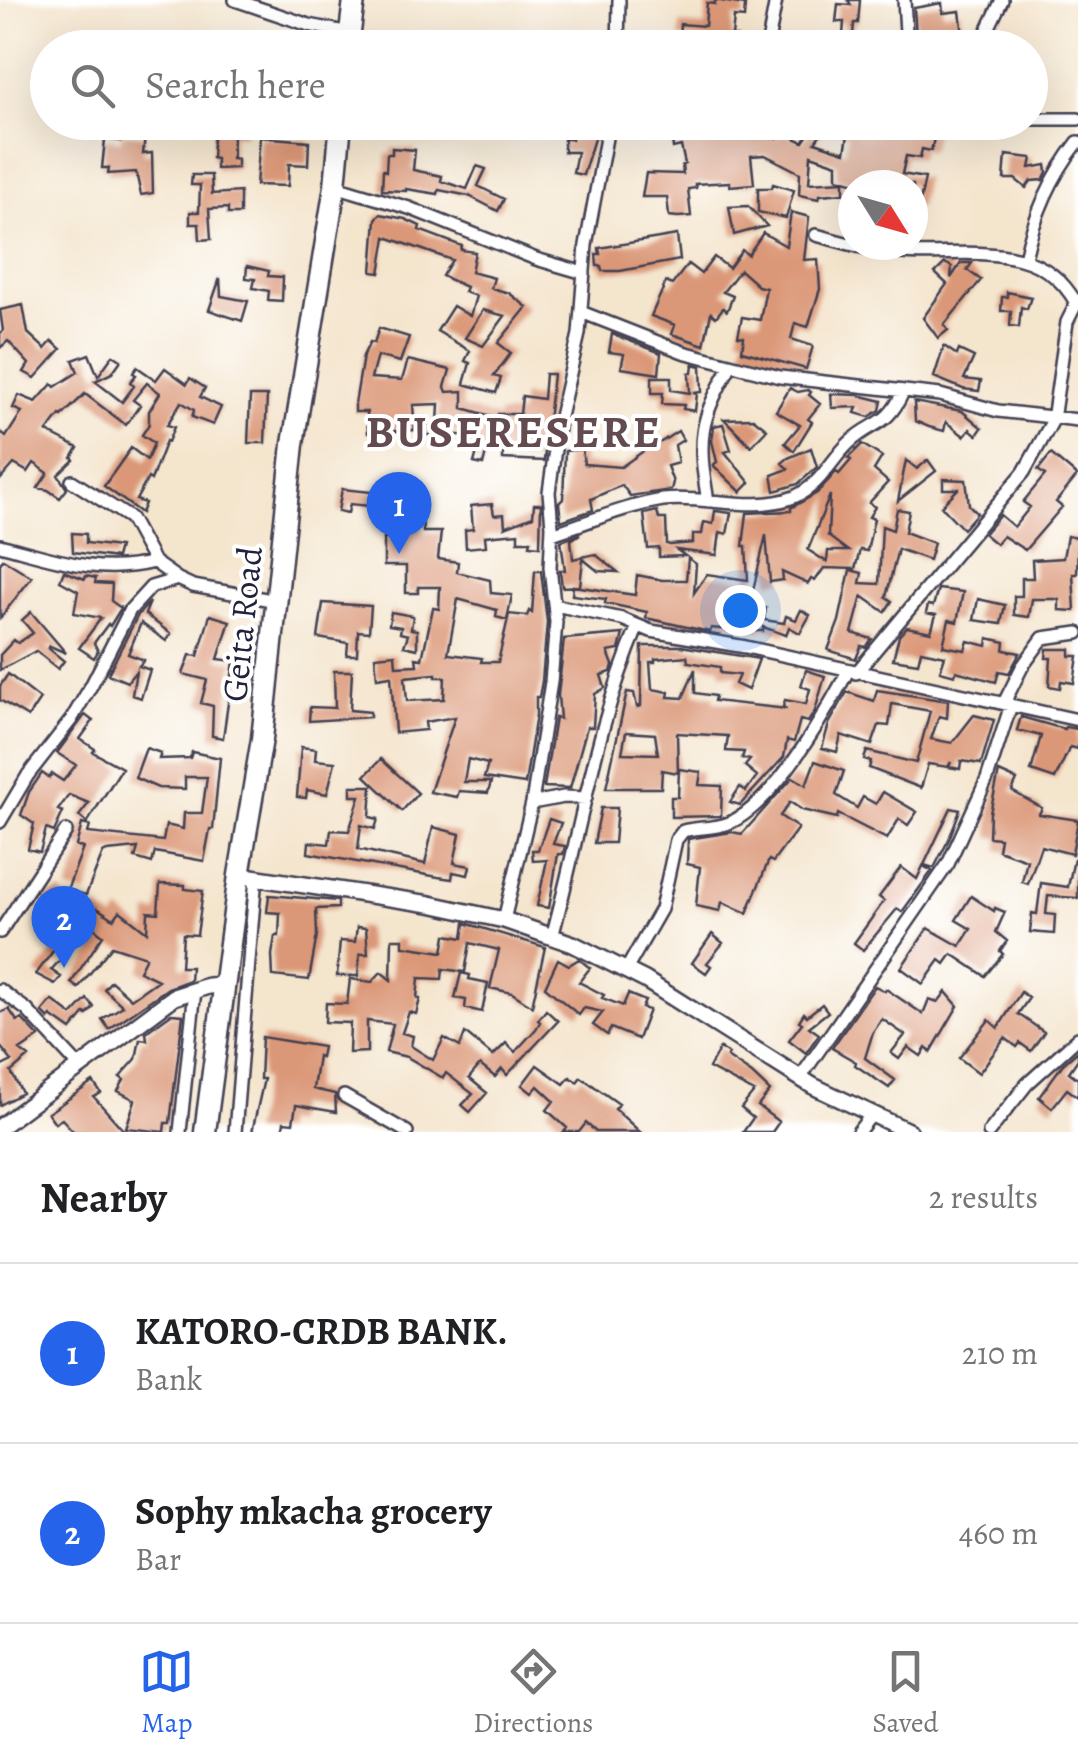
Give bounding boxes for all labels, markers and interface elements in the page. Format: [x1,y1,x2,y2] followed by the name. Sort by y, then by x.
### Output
[30,30,1048,140] search box
[65,58,120,113] icon: search
[145,59,326,111] text: Search here
[838,170,928,260] north arrow
[366,401,662,463] district label: BUSERESERE
[366,472,432,554] pin: 1
[210,544,274,704] street label: Geita Road
[715,585,766,636] your location
[32,886,96,968] pin: 2
[40,1169,167,1226] text: Nearby
[929,1175,1038,1219] text: 2 results
[135,1305,508,1357] text: KATORO-CRDB BANK.
[67,1331,78,1375] text: 1
[962,1331,1038,1375] text: 210 m
[135,1357,202,1401] text: Bank
[135,1485,492,1537] text: Sophy mkacha grocery
[65,1511,80,1555] text: 2
[959,1511,1038,1555] text: 460 m
[135,1537,181,1581] text: Bar
[139,1644,194,1742] tab: Map
[473,1644,593,1742] tab: Directions
[872,1644,939,1742] tab: Saved

